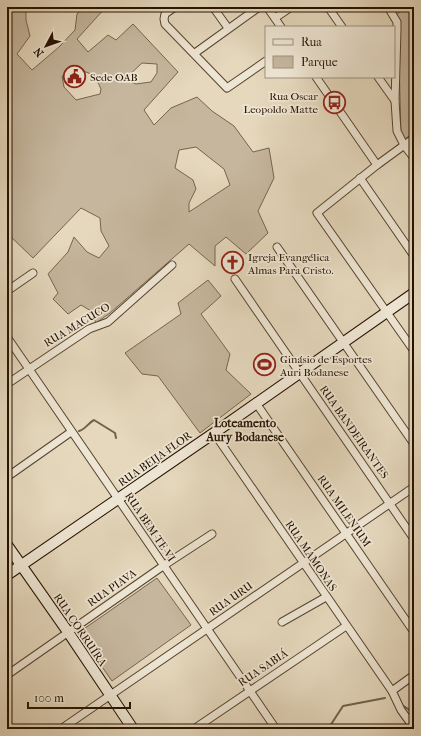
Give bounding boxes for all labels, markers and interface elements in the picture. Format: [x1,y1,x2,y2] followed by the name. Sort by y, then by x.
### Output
[26,26,66,66] north arrow
[265,26,395,78] legend
[301,35,322,49] text: Rua
[31,44,46,60] text: N
[301,55,338,69] text: Parque
[61,64,87,90] public building icon: Sede OAB
[90,71,138,84] place label: Sede OAB
[321,89,347,115] bus stop icon: Rua Oscar Leopoldo Matte
[243,90,319,116] place label: Rua Oscar Leopoldo Matte
[220,250,246,276] church icon: Igreja Evangélica Almas Para Cristo.
[247,251,334,277] place label: Igreja Evangélica Almas Para Cristo.
[42,300,113,350] street label: RUA MACUCO
[252,352,278,378] sports icon: Ginásio de Esportes Auri Bodanese
[279,353,372,379] place label: Ginásio de Esportes Auri Bodanese
[317,383,391,481] street label: RUA BANDEIRANTES
[205,416,284,445] district label: Loteamento Aury Bodanese
[116,428,195,489] street label: RUA BEIJA-FLOR
[314,473,374,549] street label: RUA MILENIUM
[122,490,178,565] street label: RUA BEM-TE-VI
[283,518,340,594] street label: RUA MAMONAS
[85,566,140,610] street label: RUA PIAVA
[207,579,256,619] street label: RUA URU
[51,591,110,670] street label: RUA CORRUÍRA
[236,646,291,689] street label: RUA SABIÁ
[28,684,130,710] scale bar
[34,691,64,705] text: 100 m

